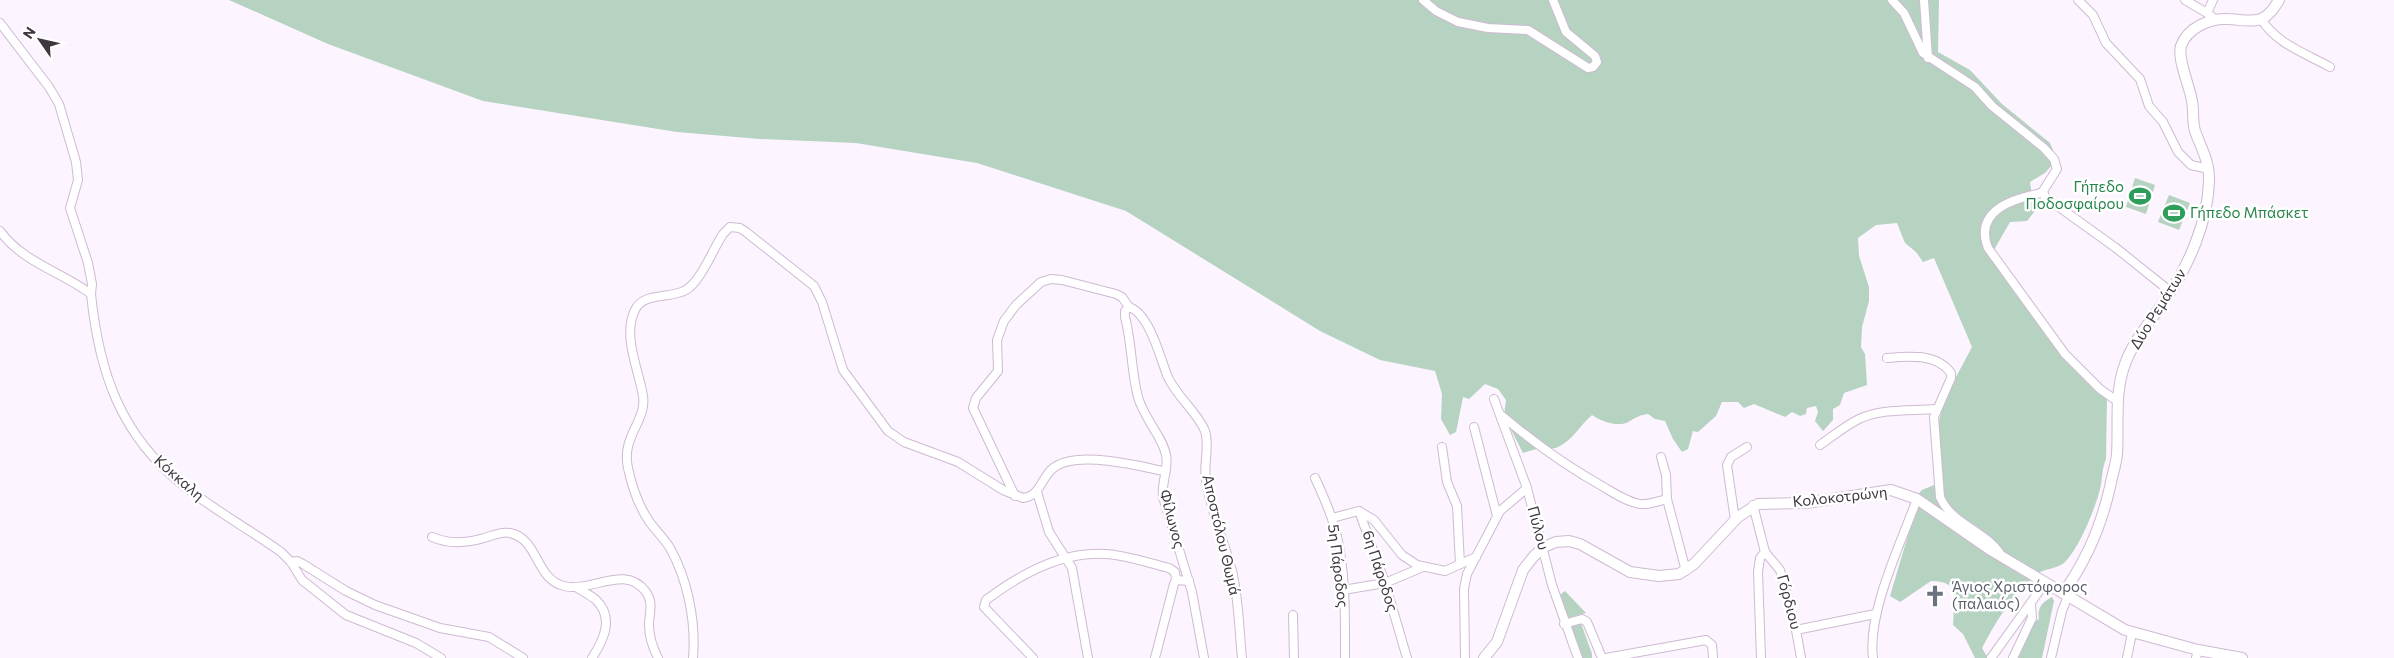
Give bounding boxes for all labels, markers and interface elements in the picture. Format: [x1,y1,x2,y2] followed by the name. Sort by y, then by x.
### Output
[15,15,65,65] north arrow
[19,23,39,42] text: N
[2026,177,2124,212] place label: Γήπεδο Ποδοσφαίρου
[2127,183,2153,209] sports icon: Γήπεδο Ποδοσφαίρου
[2161,200,2187,226] sports icon: Γήπεδο Μπάσκετ
[2190,203,2308,221] place label: Γήπεδο Μπάσκετ
[2125,264,2189,352] street label: Δύο Ρεμάτων
[151,451,208,504] street label: Κόκκαλη
[1199,473,1245,597] street label: Αποστόλου Θωμά
[1792,482,1888,510] street label: Κολοκοτρώνη
[1156,487,1189,550] street label: Φίλωνος
[1525,504,1553,552] street label: Πύλου
[1325,523,1353,608] street label: 5η Πάροδος
[1359,528,1403,613] street label: 6η Πάροδος
[1774,572,1806,631] street label: Γόρδιου
[1951,577,2087,612] place label: Άγιος Χριστόφορος (παλαιός)
[1922,583,1948,609] church icon: Άγιος Χριστόφορος (παλαιός)

